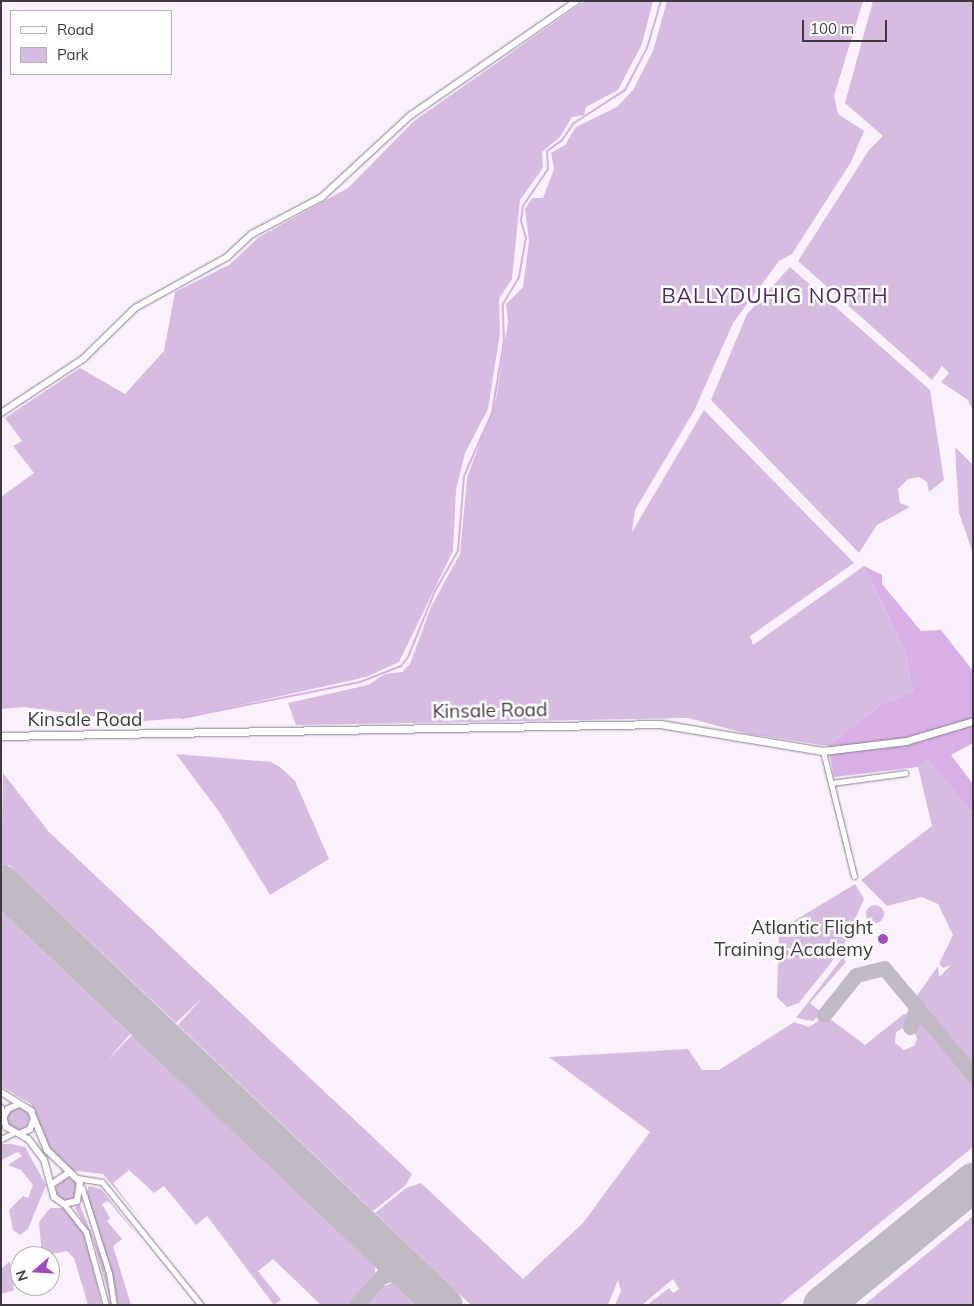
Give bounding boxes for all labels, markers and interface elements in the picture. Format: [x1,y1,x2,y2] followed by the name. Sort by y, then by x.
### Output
[10,10,172,75] legend
[804,10,889,42] scale bar
[810,19,854,38] text: 100 m
[57,20,94,39] text: Road
[57,45,89,64] text: Park
[659,282,891,308] district label: BALLYDUHIG NORTH
[432,699,548,723] street label: Kinsale Road
[28,709,142,731] street label: Kinsale Road
[714,917,873,961] place label: Atlantic Flight Training Academy
[877,933,889,945] marker: Atlantic Flight Training Academy
[10,1246,60,1296] north arrow
[12,1268,32,1283] text: N

